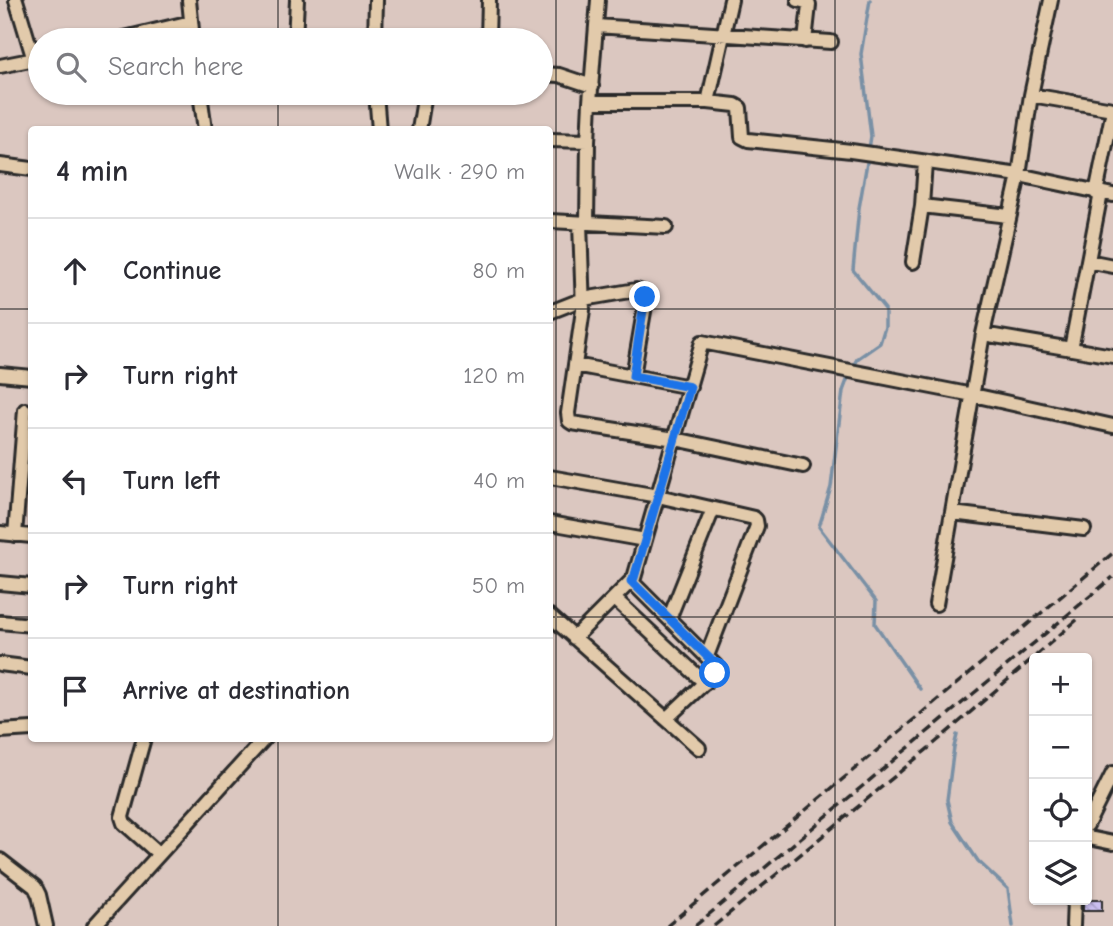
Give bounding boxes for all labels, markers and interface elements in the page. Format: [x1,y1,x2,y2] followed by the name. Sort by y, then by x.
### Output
[28,28,553,105] search box
[52,48,90,86] icon: search
[108,52,243,82] text: Search here
[56,154,128,189] text: 4 min
[394,158,525,185] text: Walk · 290 m
[56,252,94,290] icon: ahead
[123,256,221,286] text: Continue
[472,257,525,284] text: 80 m
[629,281,660,312] route end
[56,357,94,395] icon: right
[123,361,237,391] text: Turn right
[463,362,525,389] text: 120 m
[56,462,94,500] icon: left
[123,466,220,496] text: Turn left
[473,467,525,494] text: 40 m
[56,567,94,605] icon: right
[123,571,237,601] text: Turn right
[472,572,525,599] text: 50 m
[1029,653,1092,905] map controls
[1029,653,1092,716] button: +
[699,657,730,688] route start
[56,672,94,710] icon: arrive
[123,676,350,706] text: Arrive at destination
[1029,716,1092,779] button: −
[1029,779,1092,842] button: locate
[1029,842,1092,905] button: layers

